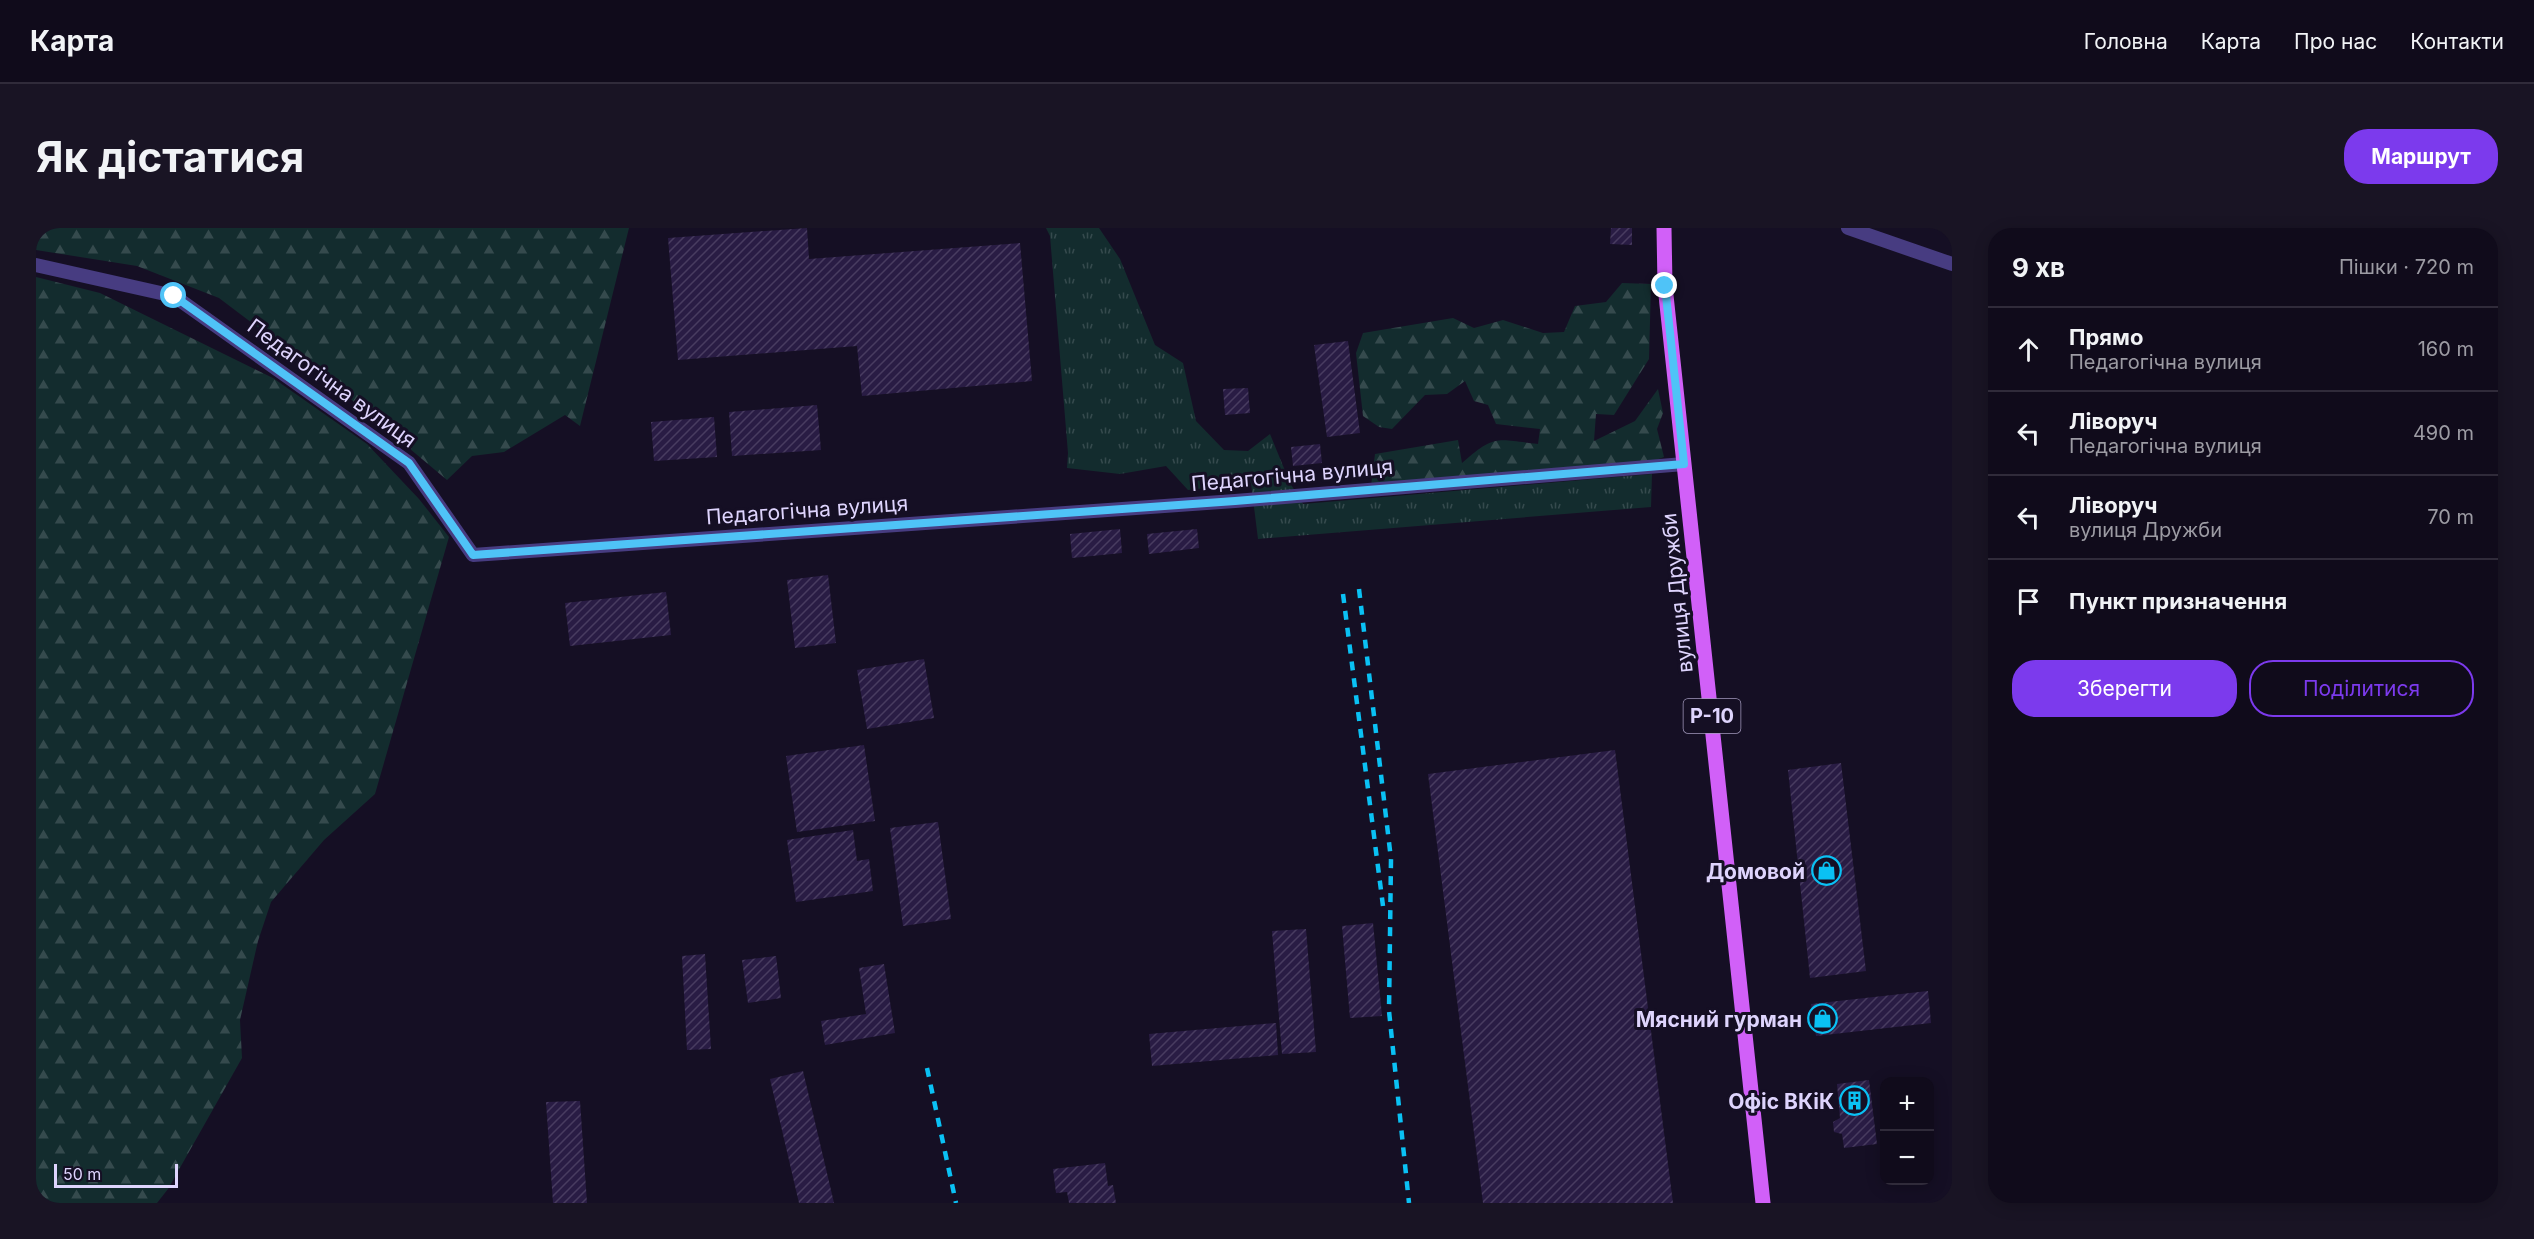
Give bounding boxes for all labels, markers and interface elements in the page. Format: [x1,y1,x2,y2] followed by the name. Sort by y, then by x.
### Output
[30,24,114,58] text: Карта
[2084,29,2168,54] text: Головна
[2201,29,2261,54] text: Карта
[2294,29,2377,54] text: Про нас
[2410,29,2504,54] text: Контакти
[2344,129,2498,184] button: Маршрут
[36,131,304,182] text: Як дістатися
[2012,252,2065,283] text: 9 хв
[2339,255,2474,279] text: Пішки · 720 m
[1651,272,1677,298] route end
[160,282,186,308] route start
[243,313,421,453] street label: Педагогічна вулиця
[2069,324,2143,350] text: Прямо
[2012,333,2045,366] icon: ahead
[2418,337,2474,361] text: 160 m
[2069,350,2262,374] text: Педагогічна вулиця
[2069,408,2157,434] text: Ліворуч
[2012,417,2045,450] icon: left
[2413,421,2474,445] text: 490 m
[2069,434,2262,458] text: Педагогічна вулиця
[1190,454,1394,496] street label: Педагогічна вулиця
[705,490,909,530] street label: Педагогічна вулиця
[2069,492,2157,518] text: Ліворуч
[2012,501,2045,534] icon: left
[2427,505,2474,529] text: 70 m
[1656,512,1698,674] street label: вулиця Дружби
[2069,518,2222,542] text: вулиця Дружби
[2012,585,2045,618] icon: arrive
[2069,588,2287,614] text: Пункт призначення
[2012,660,2237,717] button: Зберегти
[2249,660,2474,717] button: Поділитися
[1684,699,1740,733] road number: Р-10
[1810,855,1842,887] shop icon: Домовой
[1706,859,1805,884] place label: Домовой
[1807,1003,1839,1035] shop icon: Мясний гурман
[1636,1007,1802,1032] place label: Мясний гурман
[1880,1077,1934,1185] map controls
[1880,1077,1934,1131] button: +
[1839,1085,1871,1117] building icon: Офіс ВКіК
[1728,1089,1834,1114] place label: Офіс ВКіК
[1880,1131,1934,1185] button: −
[54,1161,178,1188] scale bar
[63,1164,101,1184] text: 50 m

